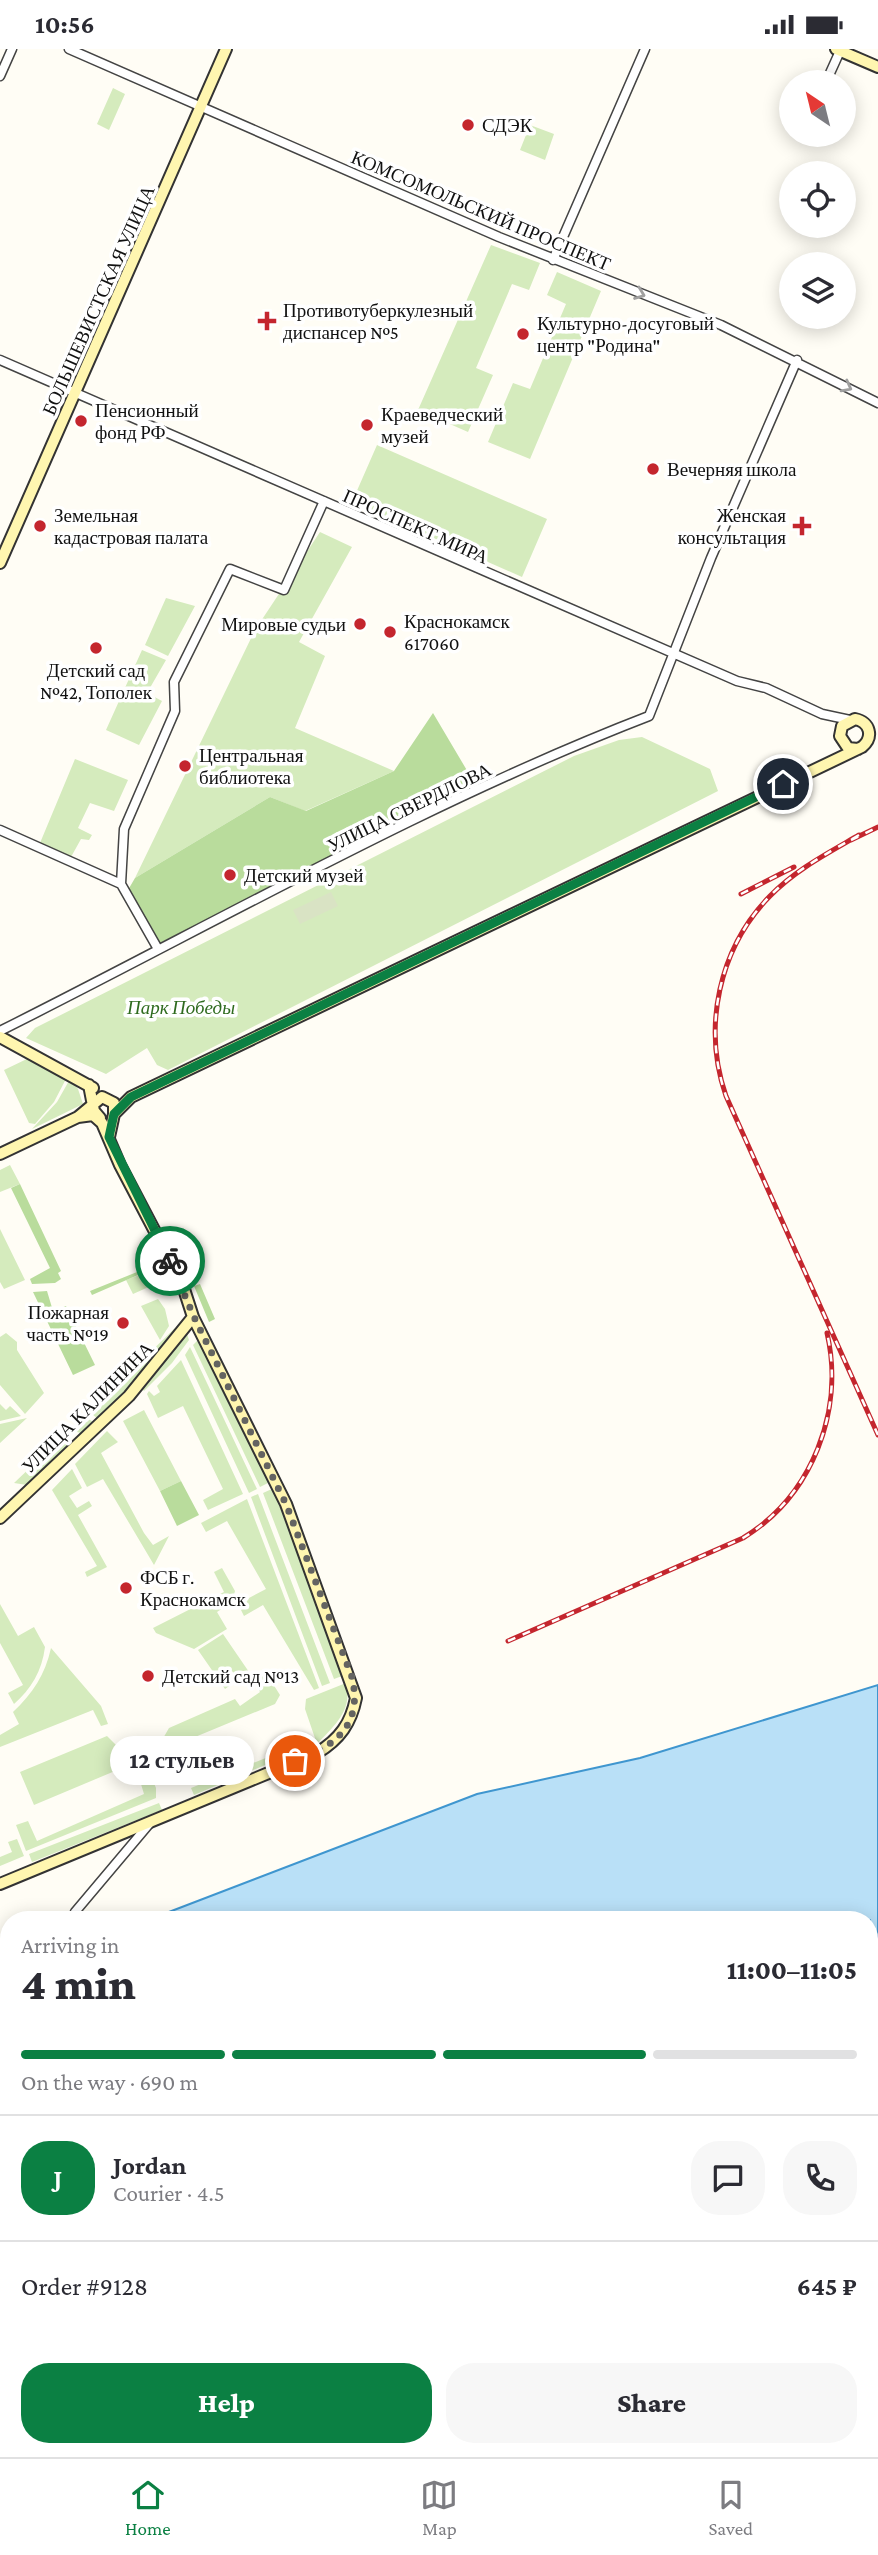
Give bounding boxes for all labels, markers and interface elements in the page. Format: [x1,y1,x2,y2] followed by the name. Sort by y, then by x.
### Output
[35,10,95,39] text: 10:56
[779,70,856,147] north arrow
[779,70,856,329] map controls
[482,115,533,136] place label: СДЭК
[460,117,476,133] marker: СДЭК
[348,146,614,275] street label: КОМСОМОЛЬСКИЙ ПРОСПЕКТ
[779,161,856,238] button: locate
[38,182,159,418] street label: БОЛЬШЕВИСТСКАЯ УЛИЦА
[779,252,856,329] button: layers
[633,286,645,300] one-way arrow
[283,300,473,343] place label: Противотуберкулезный диспансер №5
[257,311,277,331] marker: Противотуберкулезный диспансер №5
[537,313,714,356] place label: Культурно-досуговый центр "Родина"
[515,326,531,342] marker: Культурно-досуговый центр "Родина"
[840,378,852,392] one-way arrow
[95,400,199,443] place label: Пенсионный фонд РФ
[381,404,503,447] place label: Краеведческий музей
[73,413,89,429] marker: Пенсионный фонд РФ
[359,417,375,433] marker: Краеведческий музей
[667,459,797,480] place label: Вечерняя школа
[645,461,661,477] marker: Вечерняя школа
[340,485,492,568] street label: ПРОСПЕКТ МИРА
[54,505,209,548] place label: Земельная кадастровая палата
[678,505,786,548] place label: Женская консультация
[792,516,812,536] marker: Женская консультация
[32,518,48,534] marker: Земельная кадастровая палата
[404,611,511,654] place label: Краснокамск 617060
[221,614,346,635] place label: Мировые судьи
[352,616,368,632] marker: Мировые судьи
[382,624,398,640] marker: Краснокамск 617060
[88,640,104,656] marker: Детский сад №42, Тополек
[40,660,153,703] place label: Детский сад №42, Тополек
[199,745,304,788] place label: Центральная библиотека
[753,754,813,814] pin
[177,758,193,774] marker: Центральная библиотека
[324,758,495,856] street label: УЛИЦА СВЕРДЛОВА
[764,765,802,803] icon: home
[244,865,363,886] place label: Детский музей
[222,867,238,883] marker: Детский музей
[126,997,235,1018] park label: Парк Победы
[135,1226,205,1296] courier
[151,1242,189,1280] icon: bike
[26,1302,109,1345] place label: Пожарная часть №19
[115,1315,131,1331] marker: Пожарная часть №19
[17,1337,157,1477] street label: УЛИЦА КАЛИНИНА
[140,1567,247,1610] place label: ФСБ г. Краснокамск
[118,1580,134,1596] marker: ФСБ г. Краснокамск
[162,1666,299,1687] place label: Детский сад №13
[140,1668,156,1684] marker: Детский сад №13
[265,1731,325,1791] pin
[110,1737,253,1785] callout: 12 стульев
[276,1742,314,1780] icon: bag
[129,1747,235,1773] text: 12 стульев
[21,1932,119,1958] text: Arriving in
[727,1956,857,1985] text: 11:00–11:05
[21,1958,136,2009] text: 4 min
[21,2069,198,2095] text: On the way · 690 m
[691,2141,765,2215] button: chat
[783,2141,857,2215] button: phone
[113,2151,187,2180] text: Jordan
[54,2164,62,2193] text: J
[113,2180,225,2206] text: Courier · 4.5
[21,2272,148,2301] text: Order #9128
[797,2272,857,2301] text: 645 ₽
[21,2363,432,2443] button: Help
[446,2363,857,2443] button: Share
[125,2476,171,2539] tab: Home
[420,2476,458,2539] tab: Map
[708,2476,753,2539] tab: Saved

